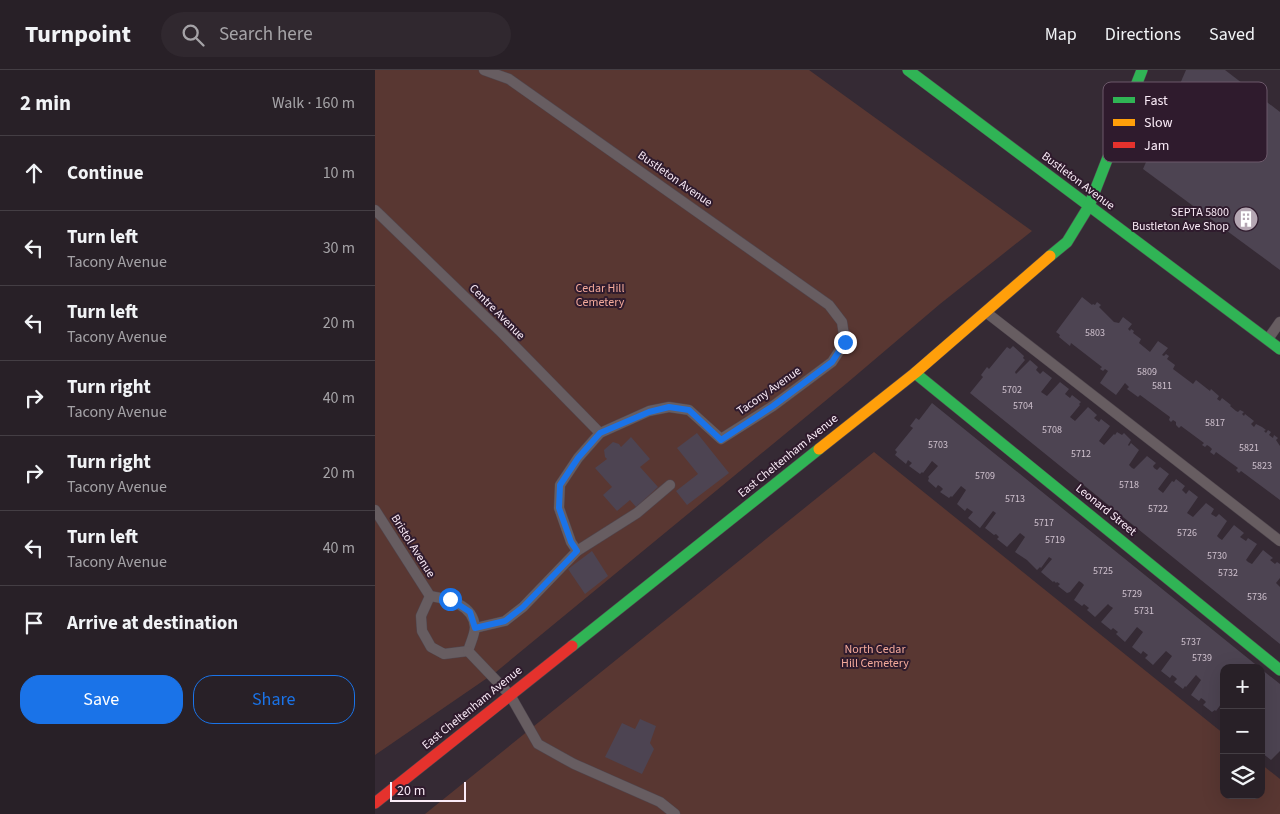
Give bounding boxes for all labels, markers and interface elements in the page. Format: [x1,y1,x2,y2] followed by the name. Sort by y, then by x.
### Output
[161,12,511,57] search box
[25,17,131,52] text: Turnpoint
[179,21,207,49] icon: search
[219,21,313,48] text: Search here
[1045,22,1077,47] text: Map
[1105,22,1181,47] text: Directions
[1209,22,1255,47] text: Saved
[1103,82,1267,162] legend
[20,88,71,118] text: 2 min
[1144,91,1168,111] text: Fast
[272,92,355,114] text: Walk · 160 m
[1144,113,1173,133] text: Slow
[1144,136,1169,156] text: Jam
[634,147,716,211] street label: Bustleton Avenue
[1038,148,1118,214] street label: Bustleton Avenue
[20,159,48,187] icon: ahead
[67,160,144,187] text: Continue
[323,162,355,184] text: 10 m
[1132,204,1229,235] place label: SEPTA 5800 Bustleton Ave Shop
[1233,206,1259,232] building icon: SEPTA 5800 Bustleton Ave Shop
[67,224,138,251] text: Turn left
[20,234,48,262] icon: left
[323,237,355,259] text: 30 m
[67,251,167,273] text: Tacony Avenue
[465,280,529,344] street label: Centre Avenue
[576,280,625,311] park label: Cedar Hill Cemetery
[67,299,138,326] text: Turn left
[20,309,48,337] icon: left
[323,312,355,334] text: 20 m
[67,326,167,348] text: Tacony Avenue
[1085,326,1105,340] house number: 5803
[834,331,857,354] route end
[733,363,805,419] street label: Tacony Avenue
[1137,365,1157,379] house number: 5809
[67,374,151,401] text: Turn right
[1152,379,1172,393] house number: 5811
[1002,383,1022,397] house number: 5702
[20,384,48,412] icon: right
[323,387,355,409] text: 40 m
[1013,399,1033,413] house number: 5704
[67,401,167,423] text: Tacony Avenue
[734,410,842,502] street label: East Cheltenham Avenue
[1205,416,1225,430] house number: 5817
[1042,423,1062,437] house number: 5708
[928,438,948,452] house number: 5703
[1239,441,1259,455] house number: 5821
[1071,447,1091,461] house number: 5712
[67,449,151,476] text: Turn right
[20,459,48,487] icon: right
[1252,459,1272,473] house number: 5823
[323,462,355,484] text: 20 m
[975,469,995,483] house number: 5709
[67,476,167,498] text: Tacony Avenue
[1119,478,1139,492] house number: 5718
[1072,480,1140,540] street label: Leonard Street
[1005,492,1025,506] house number: 5713
[1148,502,1168,516] house number: 5722
[387,511,439,581] street label: Bristol Avenue
[1034,516,1054,530] house number: 5717
[67,524,138,551] text: Turn left
[1177,526,1197,540] house number: 5726
[1045,533,1065,547] house number: 5719
[20,534,48,562] icon: left
[323,537,355,559] text: 40 m
[1207,549,1227,563] house number: 5730
[67,551,167,573] text: Tacony Avenue
[1093,564,1113,578] house number: 5725
[1218,566,1238,580] house number: 5732
[1122,587,1142,601] house number: 5729
[439,588,462,611] route start
[1247,590,1267,604] house number: 5736
[1134,604,1154,618] house number: 5731
[20,609,48,637] icon: arrive
[67,610,238,637] text: Arrive at destination
[1181,635,1201,649] house number: 5737
[841,641,909,672] park label: North Cedar Hill Cemetery
[1192,651,1212,665] house number: 5739
[418,662,526,754] street label: East Cheltenham Avenue
[1220,664,1265,799] map controls
[1220,664,1265,709] button: +
[20,675,183,724] button: Save
[193,675,355,724] button: Share
[1220,709,1265,754] button: −
[1220,754,1265,799] button: layers
[390,779,466,802] scale bar
[397,781,425,801] text: 20 m

